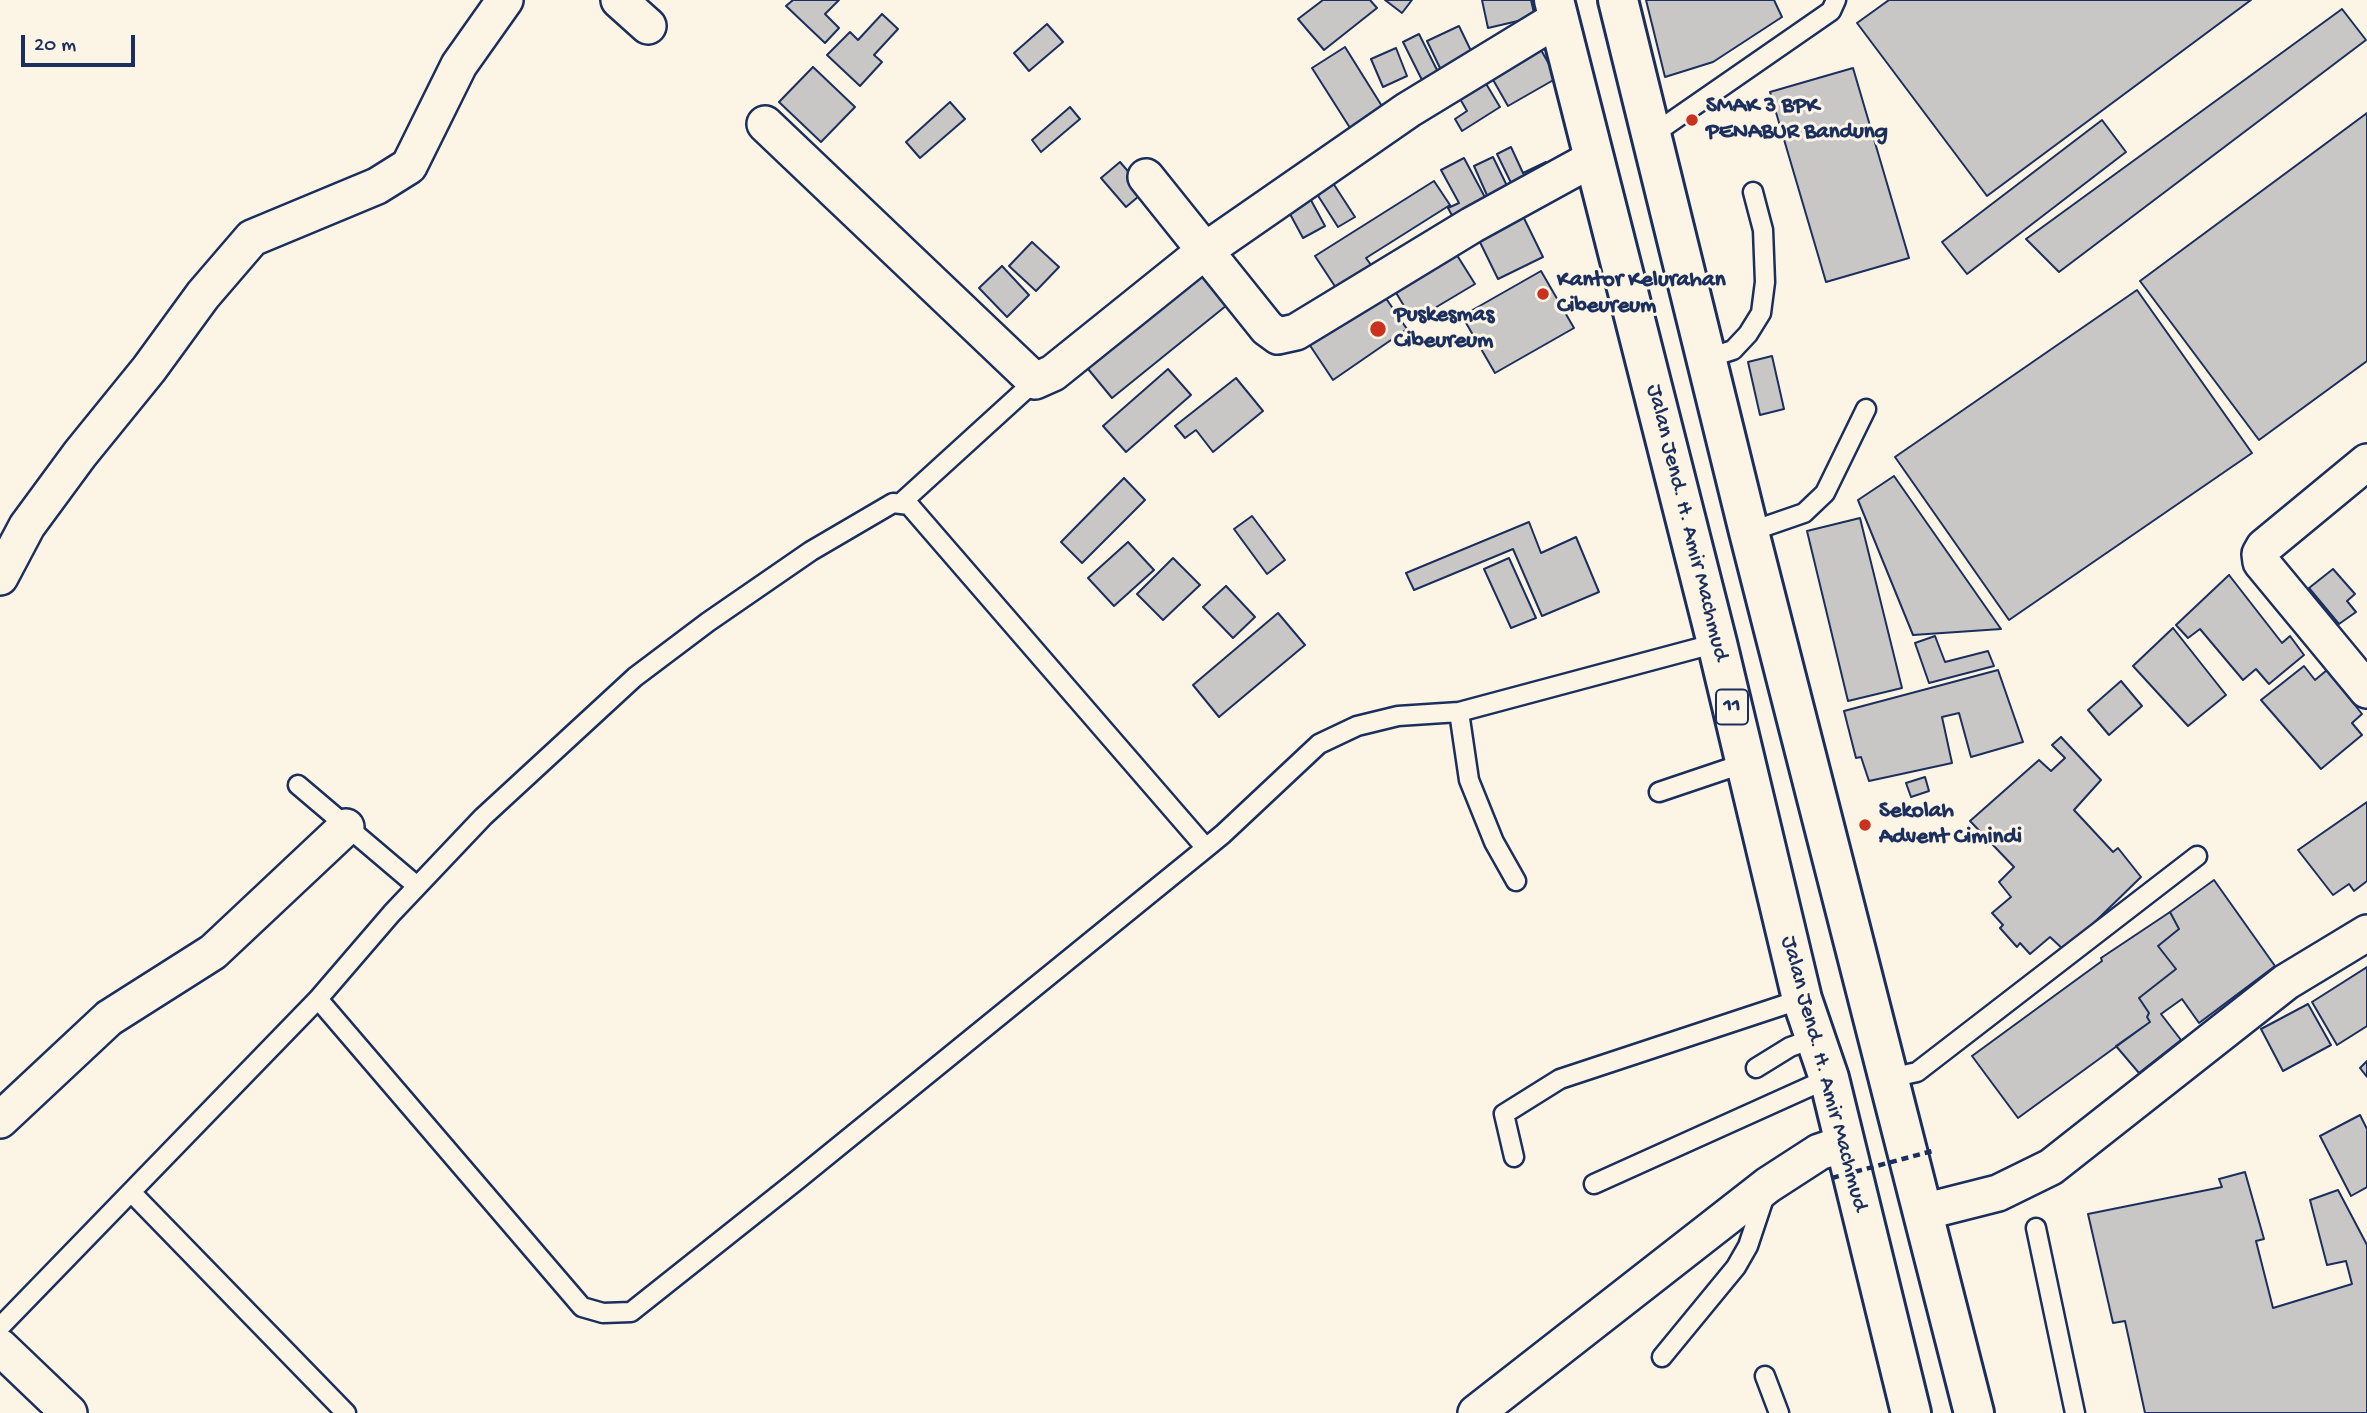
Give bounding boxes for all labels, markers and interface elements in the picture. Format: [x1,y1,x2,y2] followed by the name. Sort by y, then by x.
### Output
[24,21,138,65] scale bar
[34,34,76,59] text: 20 m
[1706,93,1888,147] place label: SMAK 3 BPK PENABUR Bandung
[1684,112,1700,128] marker: SMAK 3 BPK PENABUR Bandung
[1557,267,1726,321] place label: Kantor Kelurahan Cibeureum
[1535,286,1551,302] marker: Kantor Kelurahan Cibeureum
[1394,302,1494,356] place label: Puskesmas Cibeureum
[1368,319,1388,339] marker: Puskesmas Cibeureum
[1638,382,1734,664] street label: Jalan Jend. H. Amir Machmud
[1716,690,1748,724] road number: 11
[1879,798,2022,852] place label: Sekolah Advent Cimindi
[1857,817,1873,833] marker: Sekolah Advent Cimindi
[1773,933,1873,1215] street label: Jalan Jend. H. Amir Machmud

